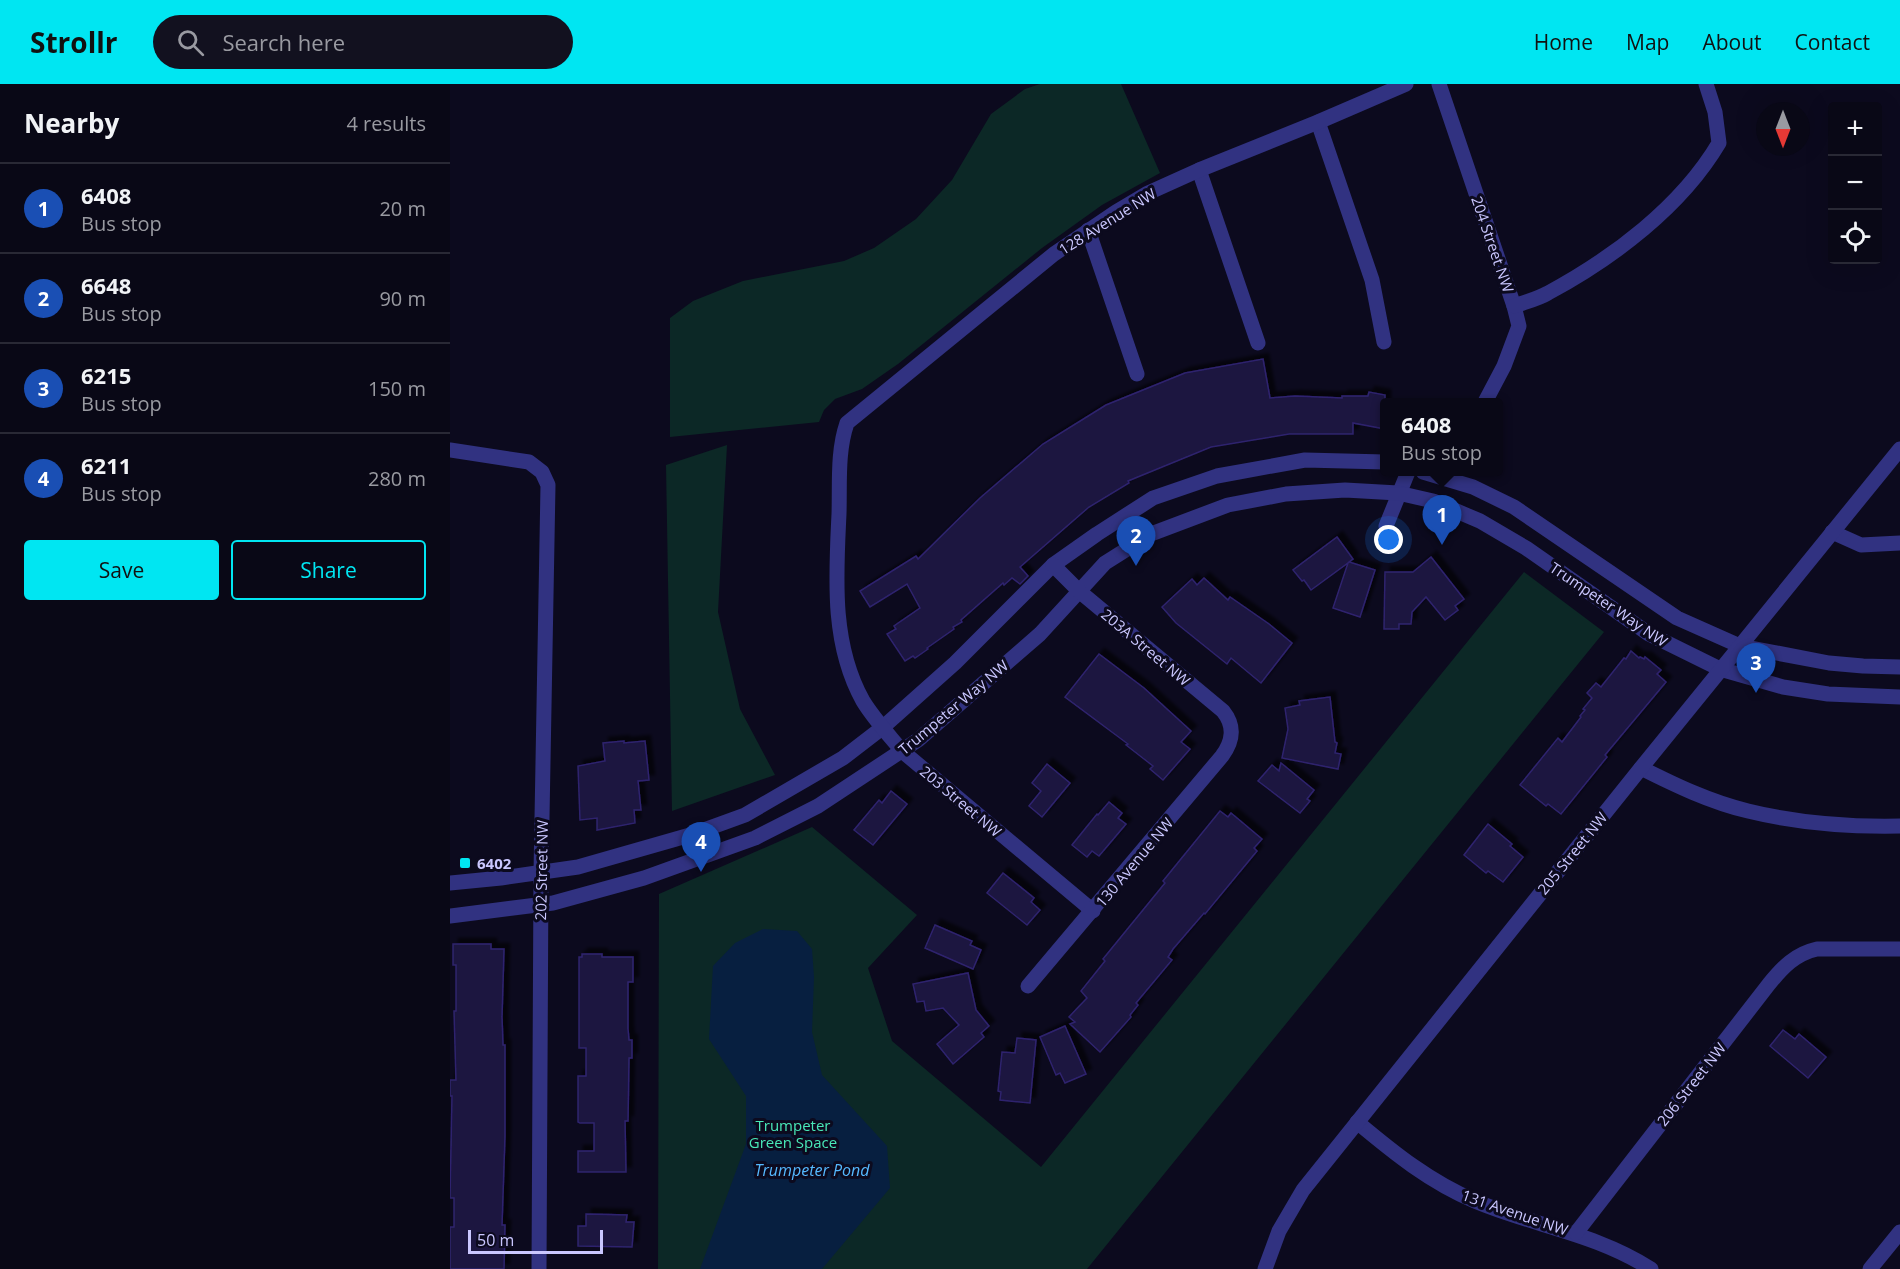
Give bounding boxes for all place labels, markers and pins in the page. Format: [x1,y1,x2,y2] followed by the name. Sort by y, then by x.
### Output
[1422,496,1462,545] pin: 1
[1116,516,1156,566] pin: 2
[1736,644,1776,693] pin: 3
[682,822,720,872] pin: 4
[477,853,512,873] place label: 6402
[458,856,472,870] marker: 6402

